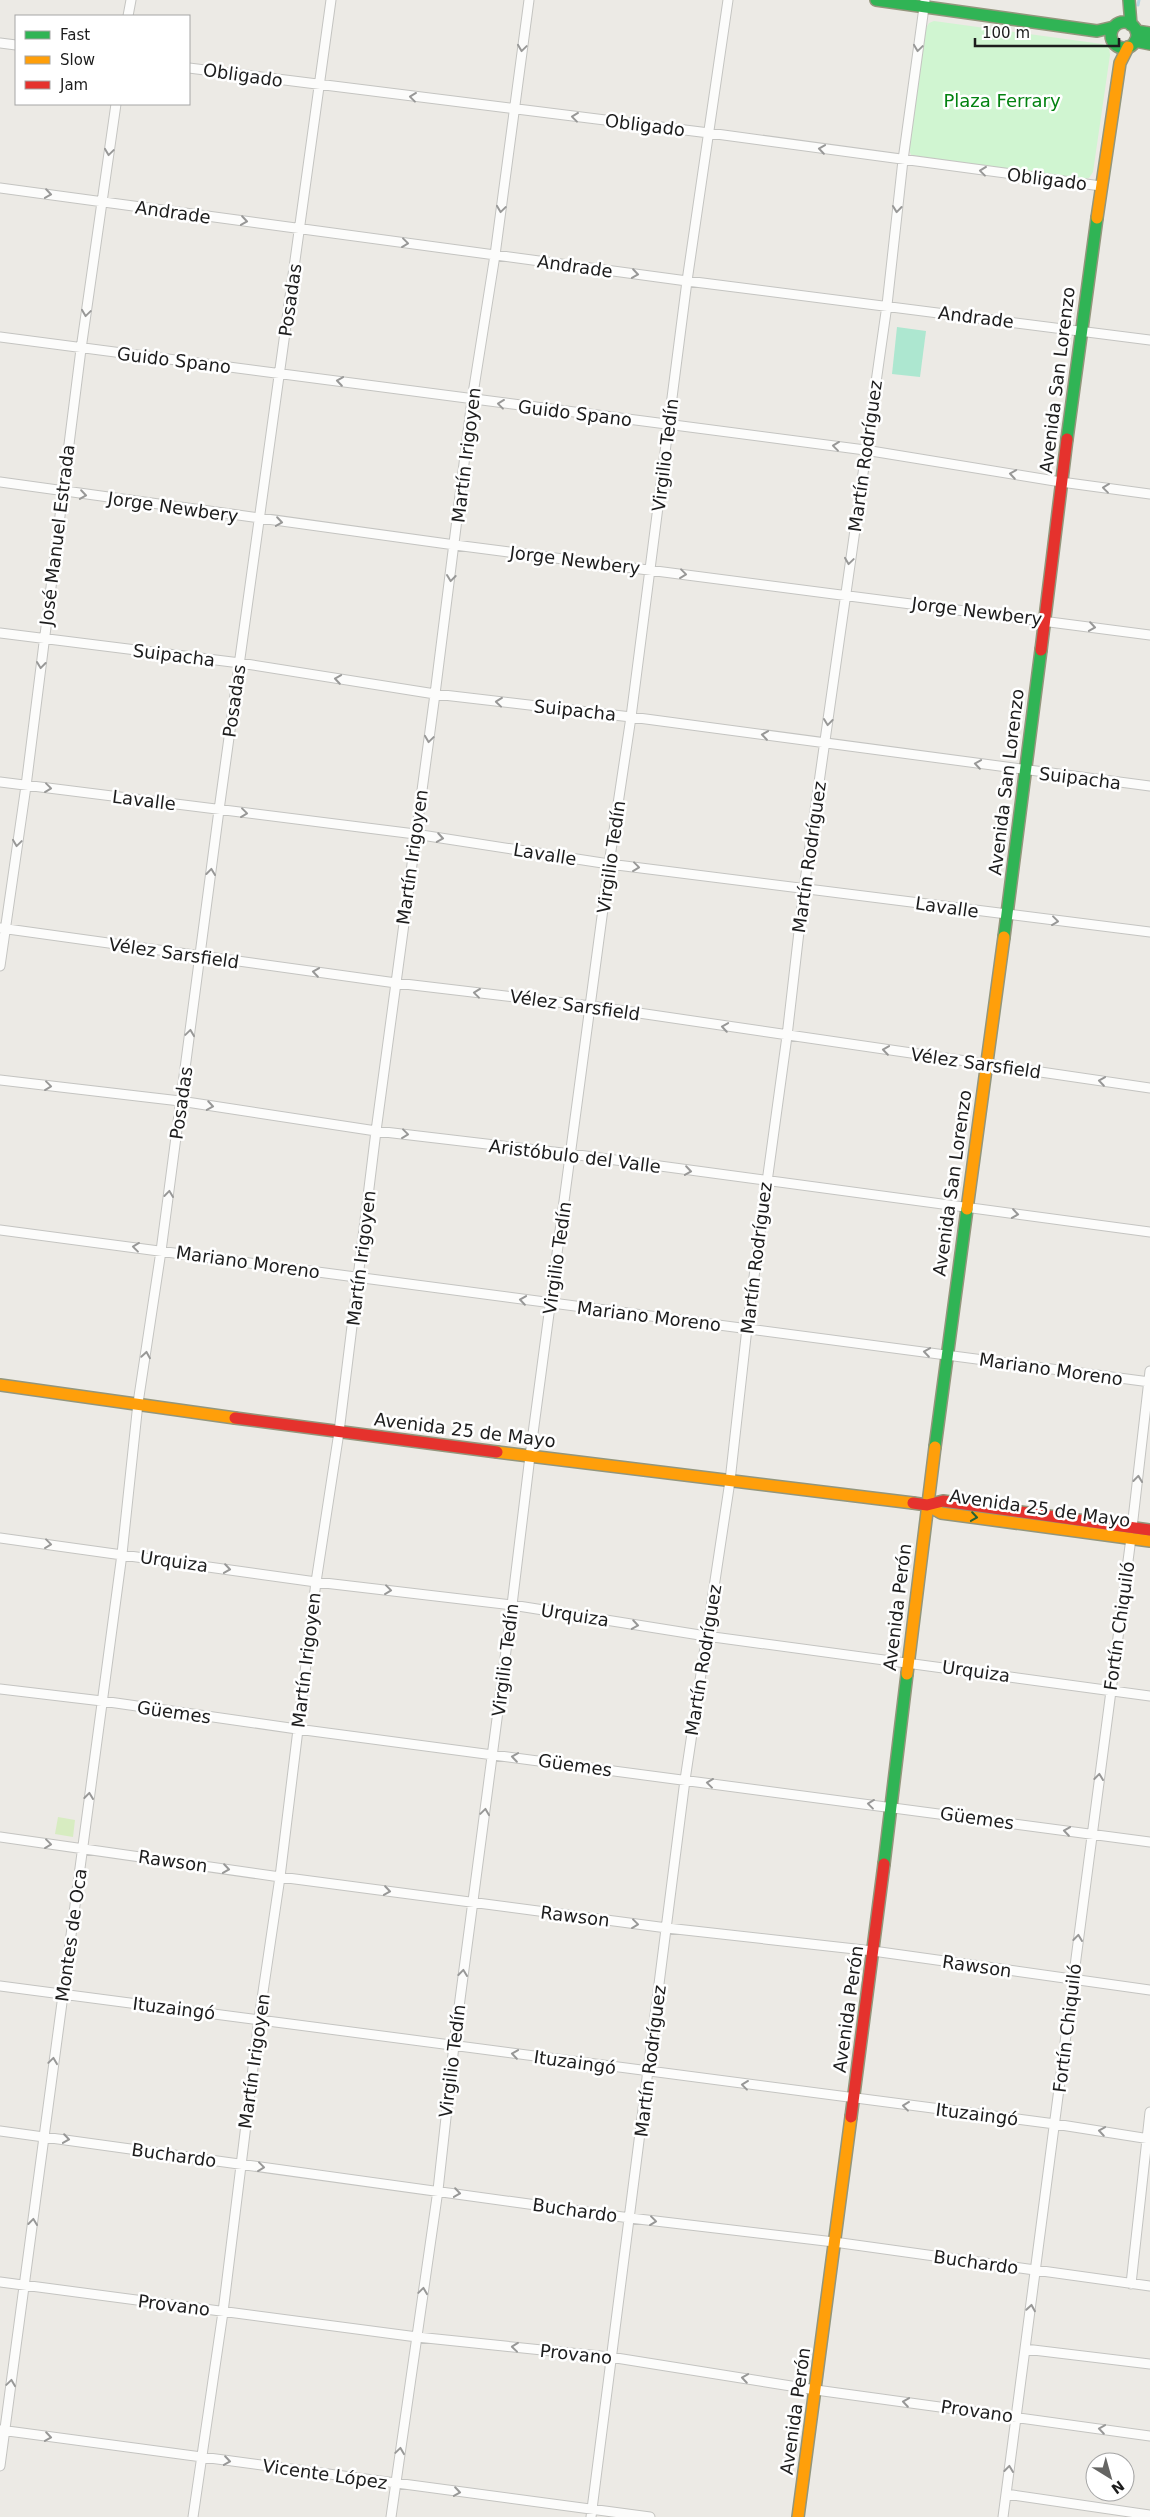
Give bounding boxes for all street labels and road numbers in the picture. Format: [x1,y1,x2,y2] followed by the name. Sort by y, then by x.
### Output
[202,59,284,91] street label: Obligado
[604,110,686,140] street label: Obligado
[1006,164,1088,194] street label: Obligado
[134,196,212,228] street label: Andrade
[536,250,614,282] street label: Andrade
[274,262,306,338] street label: Posadas
[1035,285,1079,475] street label: Avenida San Lorenzo
[937,302,1015,332] street label: Andrade
[116,343,232,377] street label: Guido Spano
[844,379,886,533] street label: Martín Rodríguez
[447,386,485,524] street label: Martín Irigoyen
[517,396,633,430] street label: Guido Spano
[648,397,682,513] street label: Virgilio Tedín
[35,443,79,628] street label: José Manuel Estrada
[105,487,240,527] street label: Jorge Newbery
[507,541,642,578] street label: Jorge Newbery
[909,592,1044,629] street label: Jorge Newbery
[132,640,216,670] street label: Suipacha
[218,663,250,739] street label: Posadas
[984,687,1028,877] street label: Avenida San Lorenzo
[533,695,617,725] street label: Suipacha
[1038,763,1122,793] street label: Suipacha
[788,780,830,934] street label: Martín Rodríguez
[111,786,177,814] street label: Lavalle
[392,788,432,926] street label: Martín Irigoyen
[593,799,629,915] street label: Virgilio Tedín
[512,839,578,869] street label: Lavalle
[914,892,980,922] street label: Lavalle
[108,933,240,973] street label: Vélez Sarsfield
[509,985,641,1025] street label: Vélez Sarsfield
[910,1043,1042,1083] street label: Vélez Sarsfield
[165,1065,197,1141] street label: Posadas
[929,1089,975,1277] street label: Avenida San Lorenzo
[488,1135,662,1177] street label: Aristóbulo del Valle
[736,1181,776,1335] street label: Martín Rodríguez
[342,1189,380,1327] street label: Martín Irigoyen
[539,1200,575,1316] street label: Virgilio Tedín
[175,1241,321,1283] street label: Mariano Moreno
[576,1297,722,1335] street label: Mariano Moreno
[978,1348,1124,1390] street label: Mariano Moreno
[373,1408,557,1452] street label: Avenida 25 de Mayo
[948,1485,1132,1531] street label: Avenida 25 de Mayo
[879,1542,915,1672] street label: Avenida Perón
[139,1546,209,1576] street label: Urquiza
[1100,1560,1138,1692] street label: Fortín Chiquiló
[681,1583,725,1737] street label: Martín Rodríguez
[287,1591,325,1729] street label: Martín Irigoyen
[539,1599,611,1631] street label: Urquiza
[488,1602,522,1718] street label: Virgilio Tedín
[941,1656,1011,1686] street label: Urquiza
[136,1696,212,1728] street label: Güemes
[537,1749,613,1781] street label: Güemes
[939,1802,1015,1834] street label: Güemes
[137,1846,209,1876] street label: Rawson
[51,1867,91,2003] street label: Montes de Oca
[539,1901,611,1931] street label: Rawson
[829,1944,867,2074] street label: Avenida Perón
[941,1951,1013,1981] street label: Rawson
[1049,1962,1085,2094] street label: Fortín Chiquiló
[630,1984,670,2138] street label: Martín Rodríguez
[234,1992,274,2130] street label: Martín Irigoyen
[131,1993,217,2023] street label: Ituzaingó
[435,2003,469,2119] street label: Virgilio Tedín
[532,2046,618,2078] street label: Ituzaingó
[934,2099,1020,2129] street label: Ituzaingó
[130,2139,218,2171] street label: Buchardo
[531,2194,619,2226] street label: Buchardo
[932,2246,1020,2278] street label: Buchardo
[137,2290,211,2320] street label: Provano
[539,2340,613,2368] street label: Provano
[776,2346,814,2476] street label: Avenida Perón
[940,2396,1014,2426] street label: Provano
[261,2455,389,2493] street label: Vicente López

